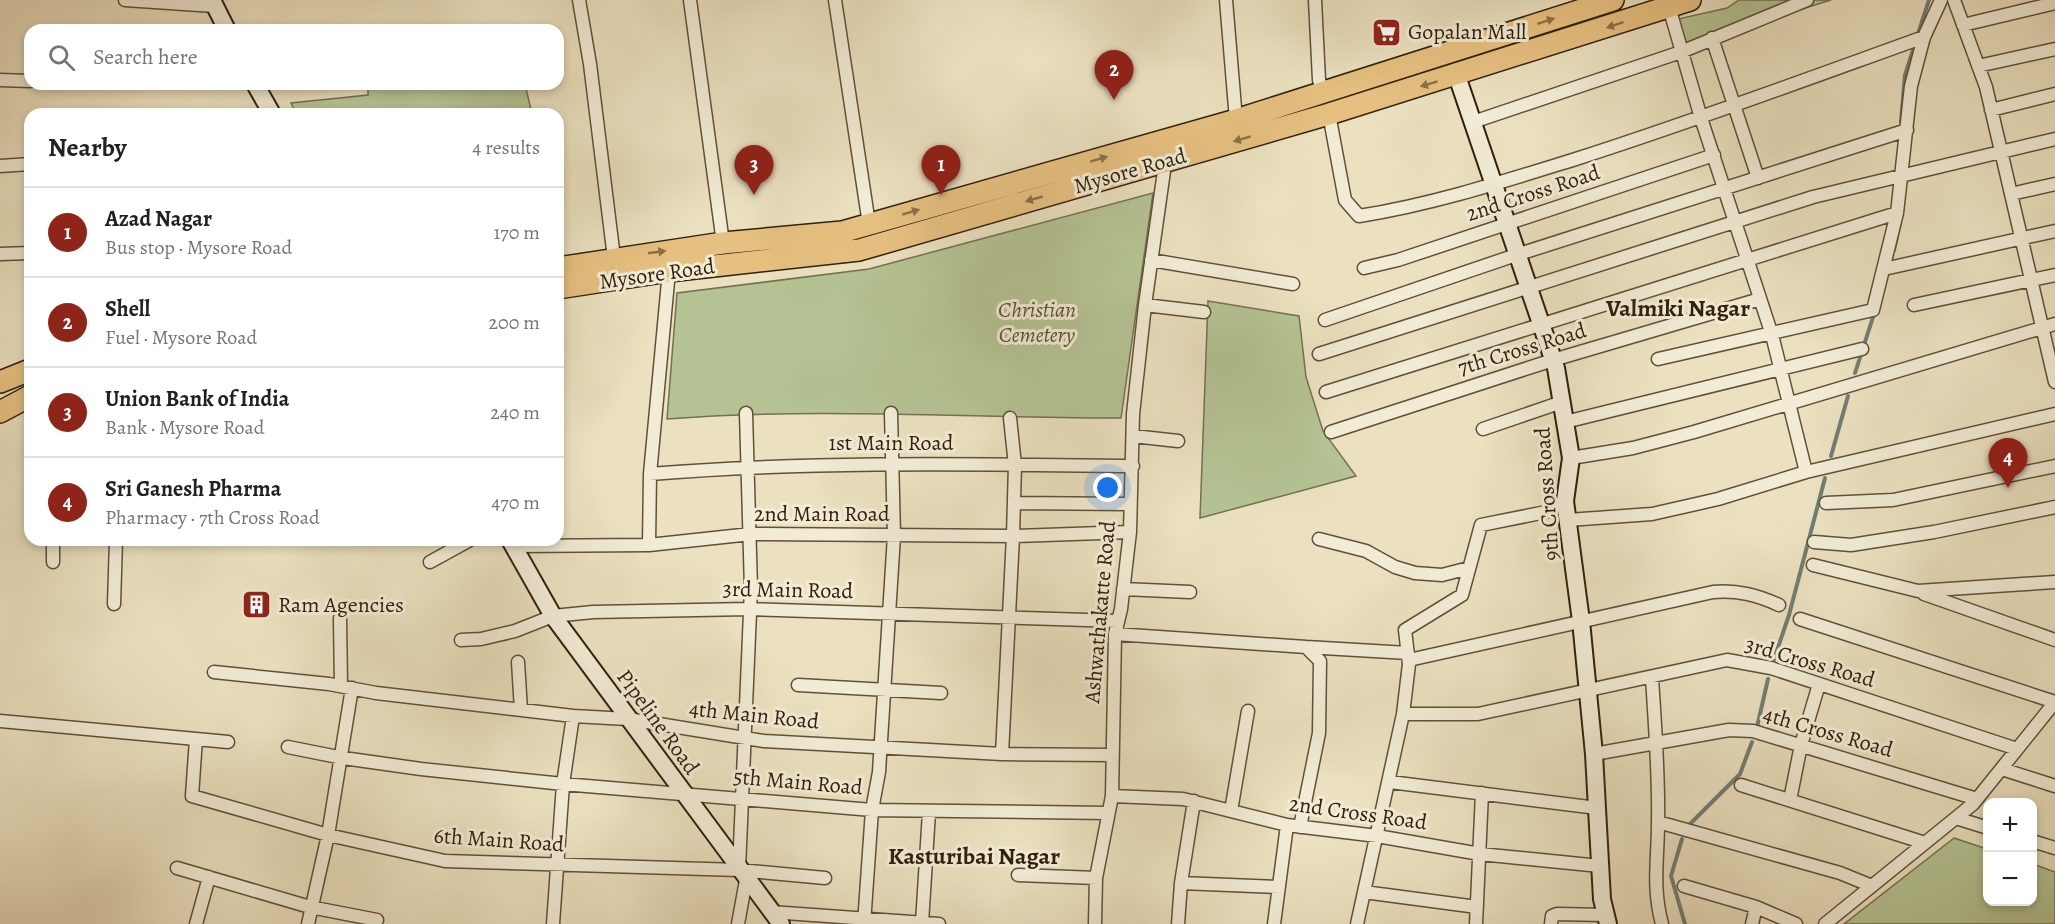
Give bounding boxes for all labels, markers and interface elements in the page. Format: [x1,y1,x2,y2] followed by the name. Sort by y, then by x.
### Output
[1371,16,1403,48] supermarket icon: Gopalan Mall
[1537,16,1555,25] one-way arrow
[1408,17,1527,47] place label: Gopalan Mall
[1606,21,1624,30] one-way arrow
[24,24,564,90] search box
[45,41,78,74] icon: search
[93,42,198,72] text: Search here
[1094,51,1134,100] pin: 2
[1420,80,1438,89] one-way arrow
[48,130,127,165] text: Nearby
[472,134,540,161] text: 4 results
[1233,135,1251,144] one-way arrow
[1070,141,1190,201] street label: Mysore Road
[734,146,774,195] pin: 3
[922,146,960,195] pin: 1
[1090,154,1108,163] one-way arrow
[1462,157,1604,229] street label: 2nd Cross Road
[1025,194,1043,204] one-way arrow
[105,204,212,234] text: Azad Nagar
[902,207,920,216] one-way arrow
[64,219,71,246] text: 1
[494,219,540,246] text: 170 m
[105,234,292,261] text: Bus stop · Mysore Road
[648,247,667,257] one-way arrow
[597,251,717,297] street label: Mysore Road
[1605,292,1750,324] district label: Valmiki Nagar
[105,294,150,324] text: Shell
[998,295,1076,350] park label: Christian Cemetery
[63,309,72,336] text: 2
[489,309,540,336] text: 200 m
[1454,315,1590,383] street label: 7th Cross Road
[105,324,257,351] text: Fuel · Mysore Road
[105,384,289,414] text: Union Bank of India
[63,399,72,426] text: 3
[490,399,540,426] text: 240 m
[105,414,265,441] text: Bank · Mysore Road
[1527,426,1567,562] street label: 9th Cross Road
[828,428,954,458] street label: 1st Main Road
[1988,438,2028,488] pin: 4
[1093,473,1122,502] your location
[105,474,281,504] text: Sri Ganesh Pharma
[63,489,72,516] text: 4
[491,489,540,516] text: 470 m
[754,499,890,529] street label: 2nd Main Road
[105,504,320,531] text: Pharmacy · 7th Cross Road
[1077,519,1123,705] street label: Ashwathakatte Road
[722,574,854,606] street label: 3rd Main Road
[241,589,273,621] building icon: Ram Agencies
[278,590,404,620] place label: Ram Agencies
[1742,629,1879,695] street label: 3rd Cross Road
[610,663,706,781] street label: Pipeline Road
[688,693,821,737] street label: 4th Main Road
[1760,699,1897,765] street label: 4th Cross Road
[732,761,864,803] street label: 5th Main Road
[1287,788,1429,838] street label: 2nd Cross Road
[1983,798,2037,906] map controls
[1983,798,2037,852] button: +
[433,820,565,860] street label: 6th Main Road
[888,840,1060,872] district label: Kasturibai Nagar
[1983,852,2037,906] button: −

